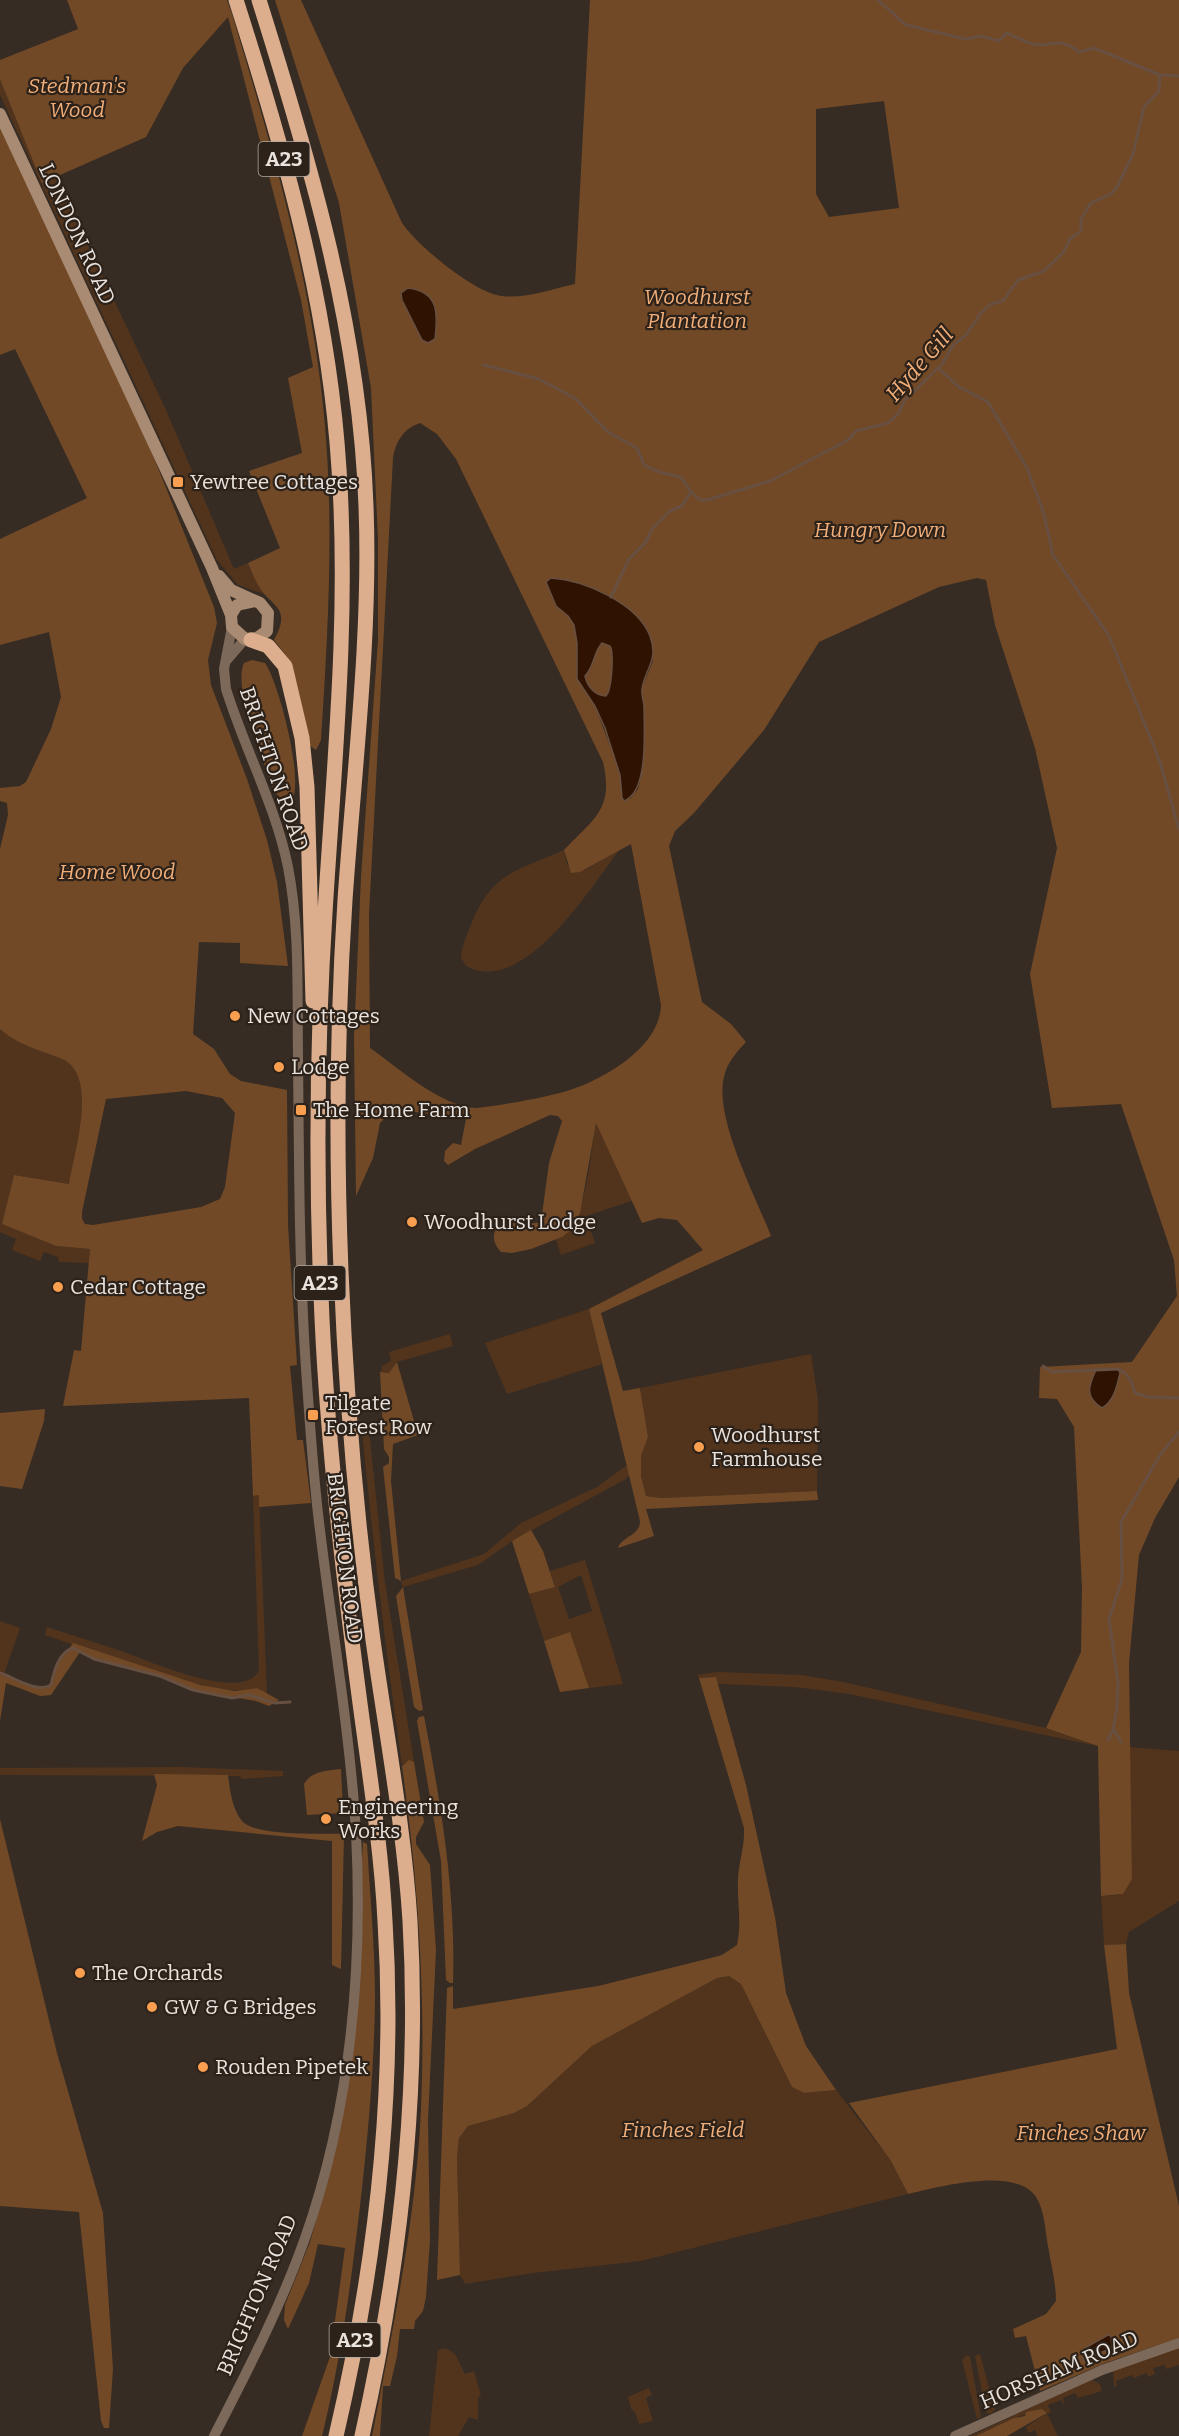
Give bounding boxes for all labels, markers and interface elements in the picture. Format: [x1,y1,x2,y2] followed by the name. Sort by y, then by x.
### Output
[28,73,126,123] park label: Stedman's Wood
[258,142,310,176] road number: A23
[33,159,121,309] street label: LONDON ROAD
[644,284,751,334] park label: Woodhurst Plantation
[880,322,959,407] water label: Hyde Gill
[190,469,358,495] place label: Yewtree Cottages
[171,475,185,489] marker: Yewtree Cottages
[814,517,946,543] park label: Hungry Down
[234,683,314,855] street label: BRIGHTON ROAD
[59,859,175,885] park label: Home Wood
[247,1003,380,1029] place label: New Cottages
[228,1009,242,1023] marker: New Cottages
[291,1054,350,1080] place label: Lodge
[272,1060,286,1074] marker: Lodge
[313,1097,470,1123] place label: The Home Farm
[294,1103,308,1117] marker: The Home Farm
[424,1209,596,1235] place label: Woodhurst Lodge
[405,1215,419,1229] marker: Woodhurst Lodge
[294,1266,346,1300] road number: A23
[70,1274,206,1300] place label: Cedar Cottage
[51,1280,65,1294] marker: Cedar Cottage
[325,1390,432,1440] place label: Tilgate Forest Row
[306,1408,320,1422] marker: Tilgate Forest Row
[711,1422,822,1472] place label: Woodhurst Farmhouse
[692,1440,706,1454] marker: Woodhurst Farmhouse
[322,1471,368,1645] street label: BRIGHTON ROAD
[338,1794,459,1844] place label: Engineering Works
[319,1812,333,1826] marker: Engineering Works
[92,1960,223,1986] place label: The Orchards
[73,1966,87,1980] marker: The Orchards
[164,1994,317,2020] place label: GW & G Bridges
[145,2000,159,2014] marker: GW & G Bridges
[215,2054,368,2080] place label: Rouden Pipetek
[196,2060,210,2074] marker: Rouden Pipetek
[622,2117,744,2143] park label: Finches Field
[1016,2120,1147,2146] park label: Finches Shaw
[211,2211,303,2379] street label: BRIGHTON ROAD
[330,2323,380,2357] road number: A23
[976,2325,1142,2415] street label: HORSHAM ROAD

